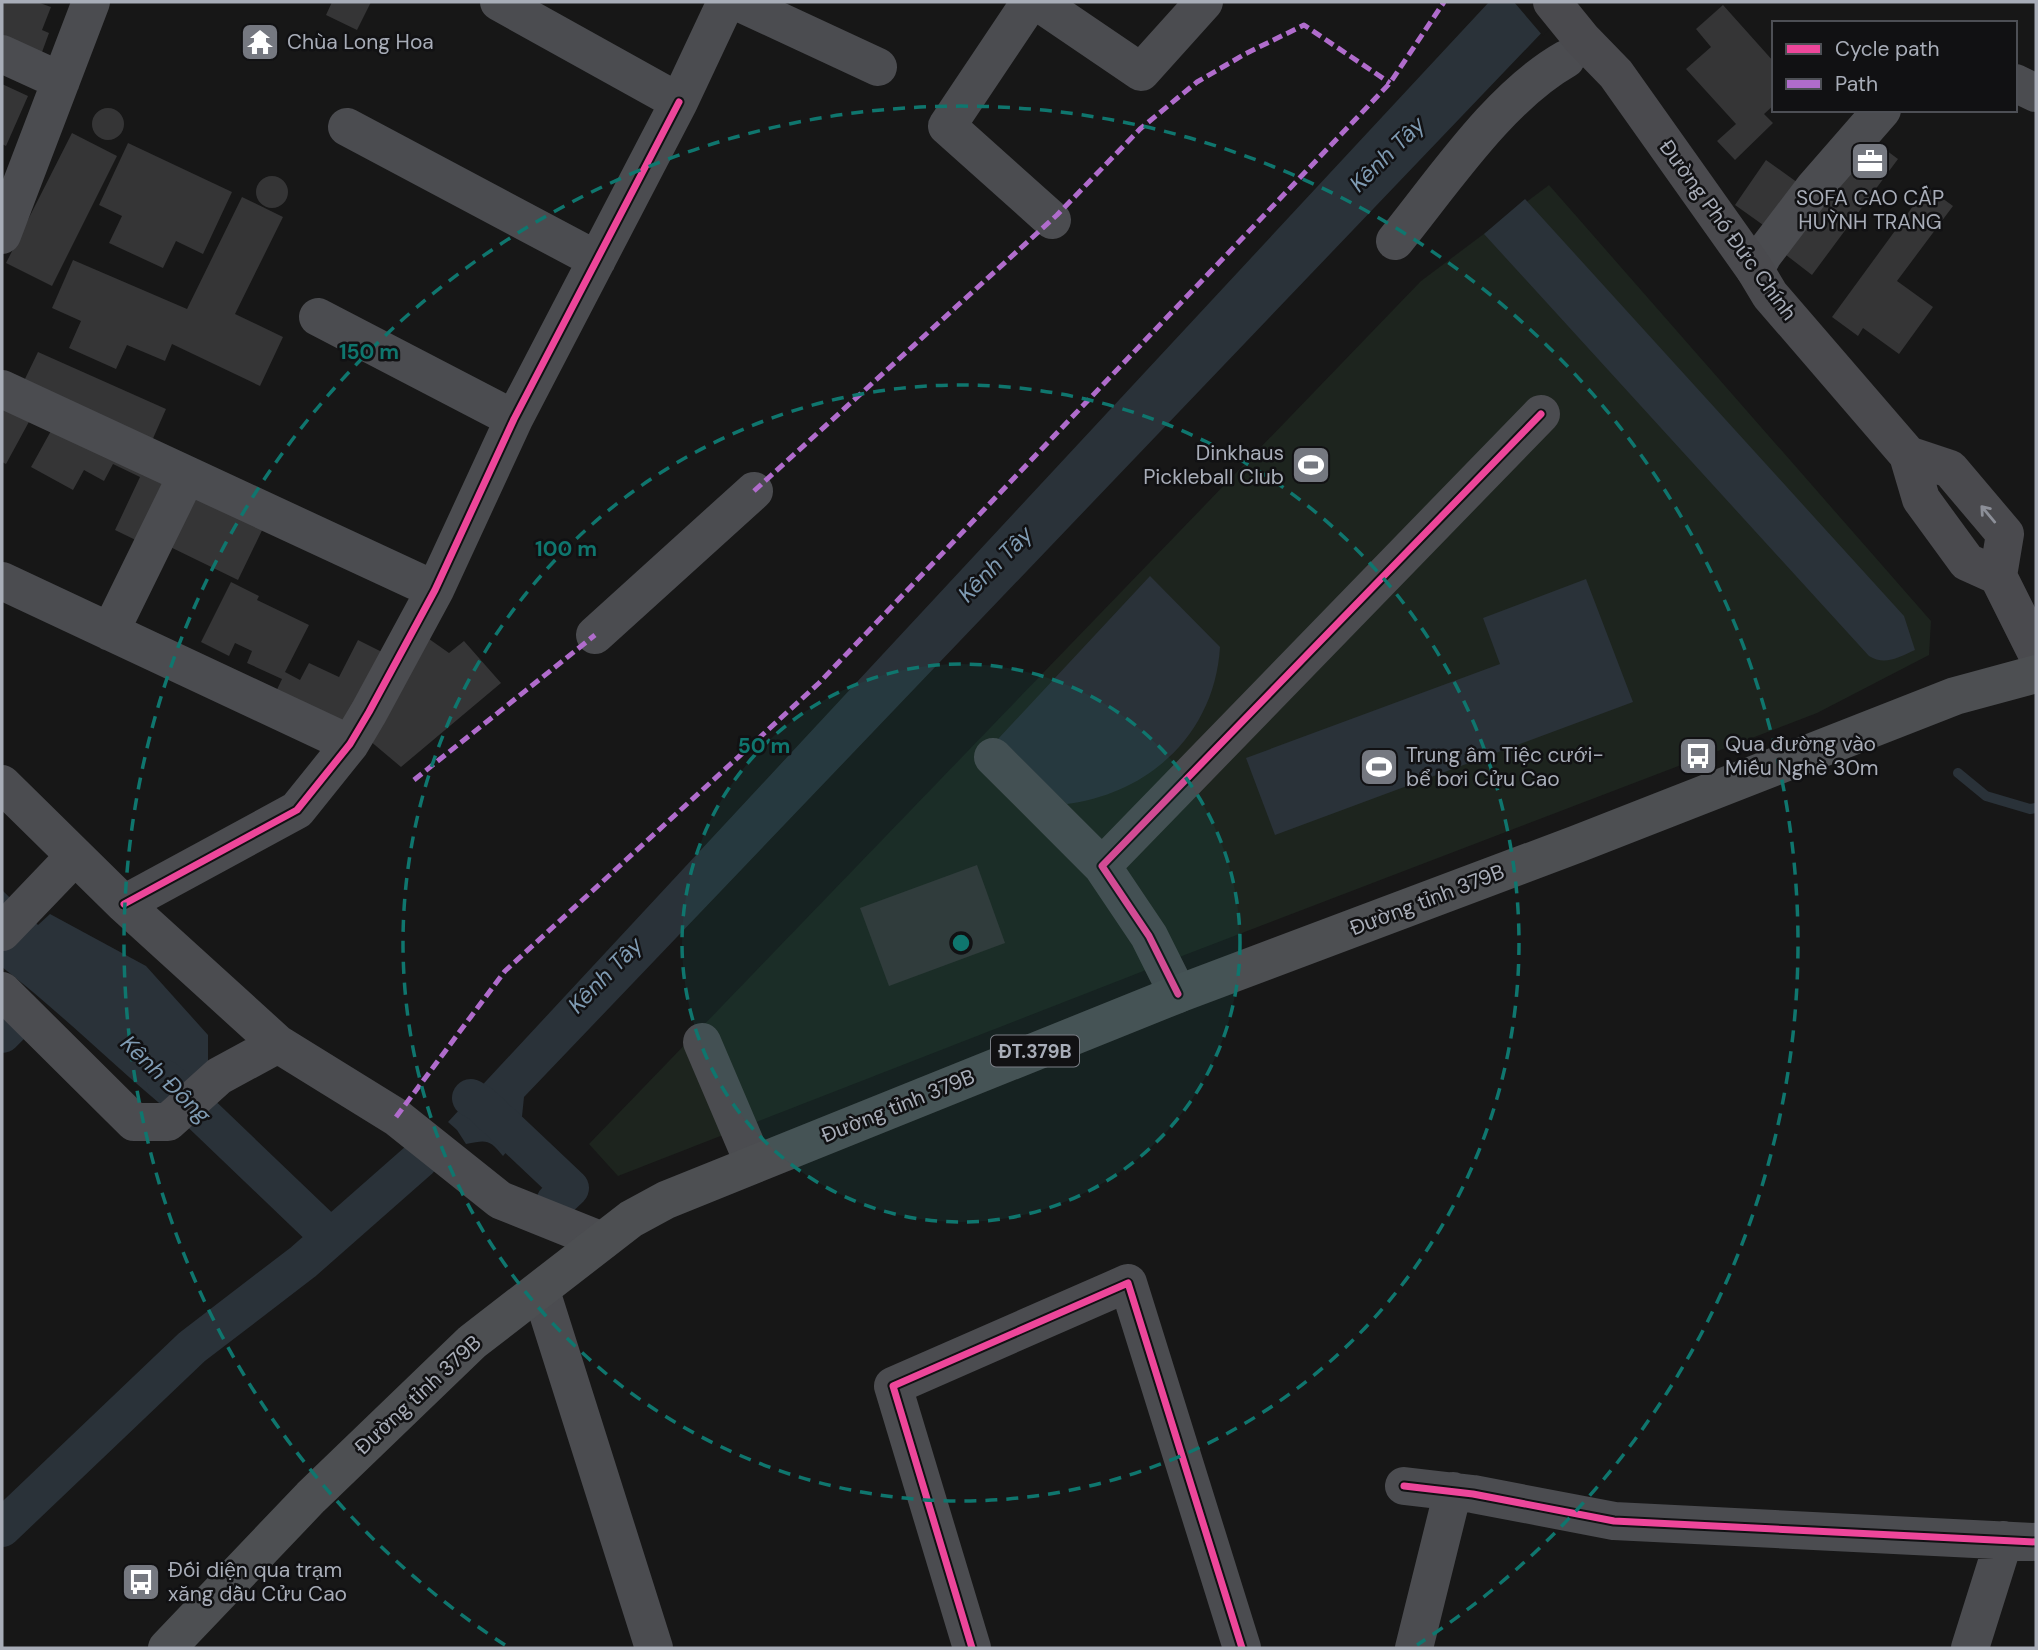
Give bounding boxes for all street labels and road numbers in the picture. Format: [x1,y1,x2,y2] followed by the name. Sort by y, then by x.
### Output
[1653,134,1803,326] street label: Đường Phó Đức Chính
[1346,858,1508,942] street label: Đường tỉnh 379B
[991,1036,1079,1066] road number: ĐT.379B
[817,1062,979,1150] street label: Đường tỉnh 379B
[349,1329,487,1461] street label: Đường tỉnh 379B

